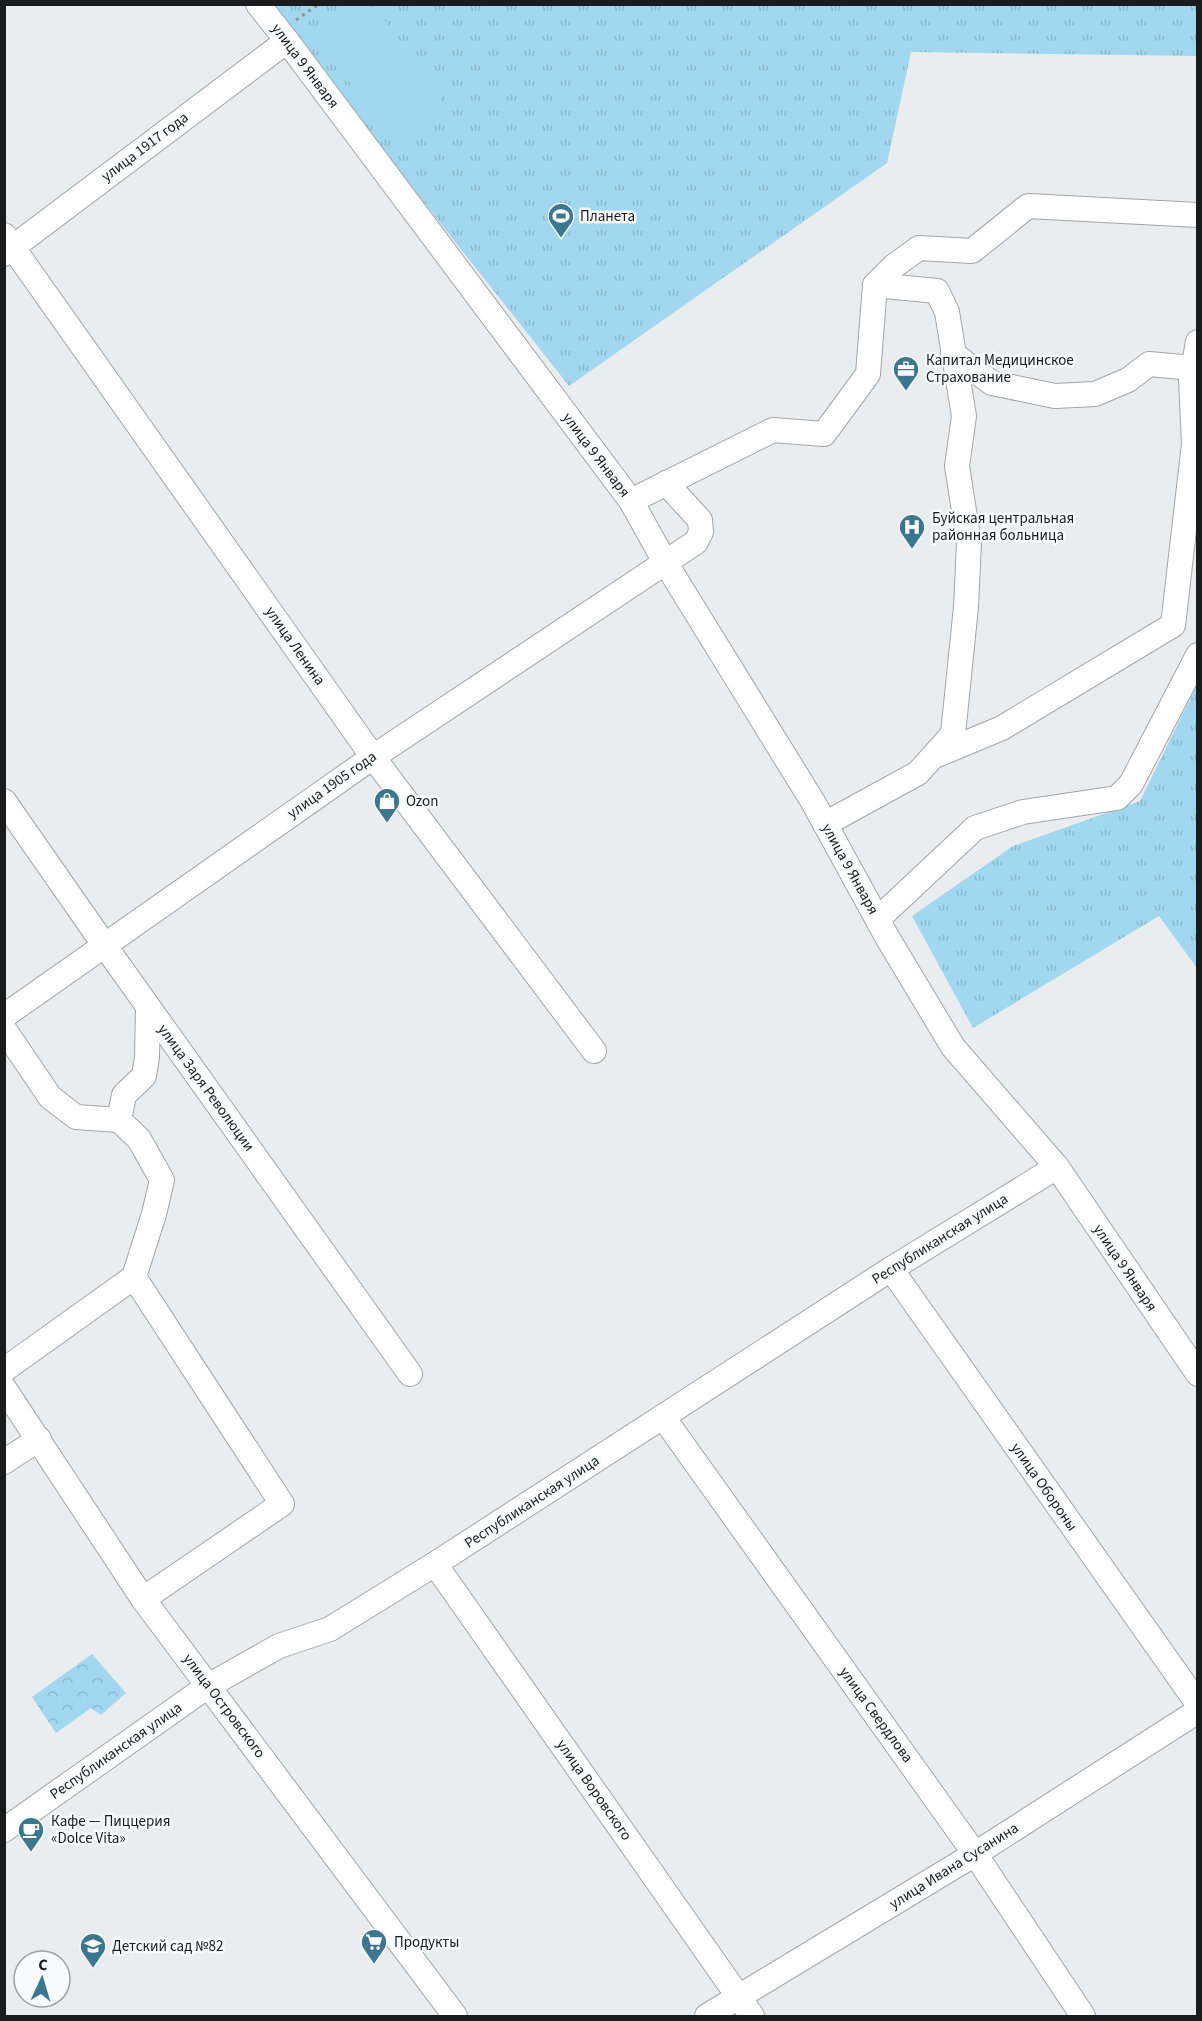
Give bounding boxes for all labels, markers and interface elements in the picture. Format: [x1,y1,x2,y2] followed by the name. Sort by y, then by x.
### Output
[266,19,344,113] street label: улица 9 Января
[97,107,193,187] street label: улица 1917 года
[546,201,576,239] sports icon: Планета
[580,206,635,227] place label: Планета
[926,350,1074,388] place label: Капитал Медицинское Страхование
[891,354,921,392] office icon: Капитал Медицинское Страхование
[557,408,635,502] street label: улица 9 Января
[932,508,1074,546] place label: Буйская центральная районная больница
[897,512,927,550] hospital icon: Буйская центральная районная больница
[260,602,330,690] street label: улица Ленина
[283,746,381,824] street label: улица 1905 года
[372,786,402,824] shop icon: Ozon
[406,791,438,812] place label: Ozon
[816,820,884,918] street label: улица 9 Января
[153,1020,259,1156] street label: улица Заря Революции
[868,1188,1012,1290] street label: Республиканская улица
[1088,1220,1162,1316] street label: улица 9 Января
[1006,1439,1082,1535] street label: улица Обороны
[460,1450,604,1554] street label: Республиканская улица
[178,1649,270,1763] street label: улица Островского
[834,1663,918,1767] street label: улица Свердлова
[46,1697,186,1805] street label: Республиканская улица
[551,1735,637,1845] street label: улица Воровского
[51,1811,171,1849] place label: Кафе — Пиццерия «Dolce Vita»
[16,1815,46,1853] cafe icon: Кафе — Пиццерия «Dolce Vita»
[885,1818,1023,1914] street label: улица Ивана Сусанина
[359,1927,389,1965] supermarket icon: Продукты
[78,1931,108,1969] school or university icon: Детский сад №82
[394,1932,459,1953] place label: Продукты
[112,1936,223,1957] place label: Детский сад №82
[12,1949,72,2009] north arrow
[38,1954,48,1976] text: С

